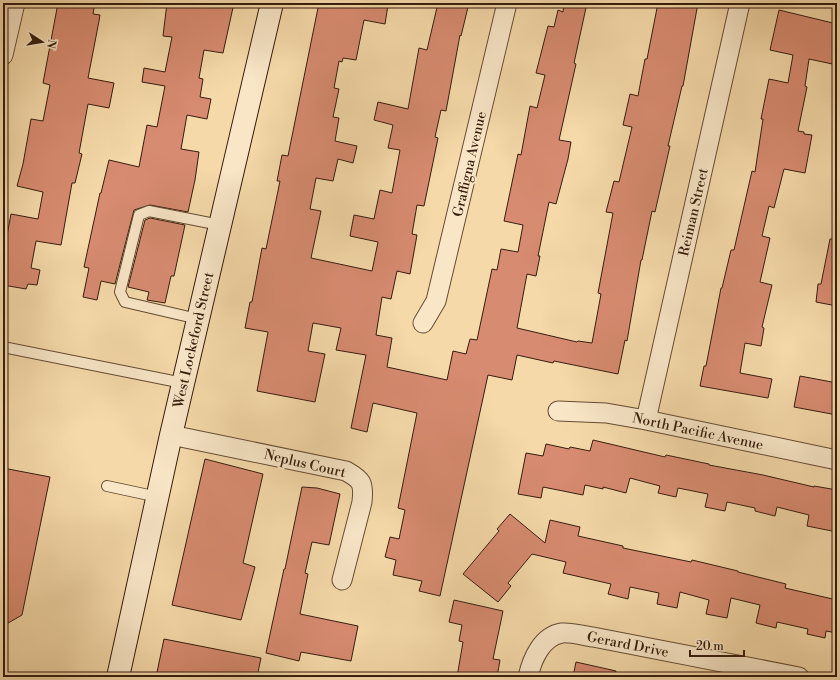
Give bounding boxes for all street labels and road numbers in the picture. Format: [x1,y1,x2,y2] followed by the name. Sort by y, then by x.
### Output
[449,110,491,219] street label: Graffigna Avenue
[675,166,713,258] street label: Reiman Street
[169,271,218,411] street label: West Lockeford Street
[631,409,765,455] street label: North Pacific Avenue
[262,446,347,482] street label: Neplus Court
[585,628,670,662] street label: Gerard Drive

